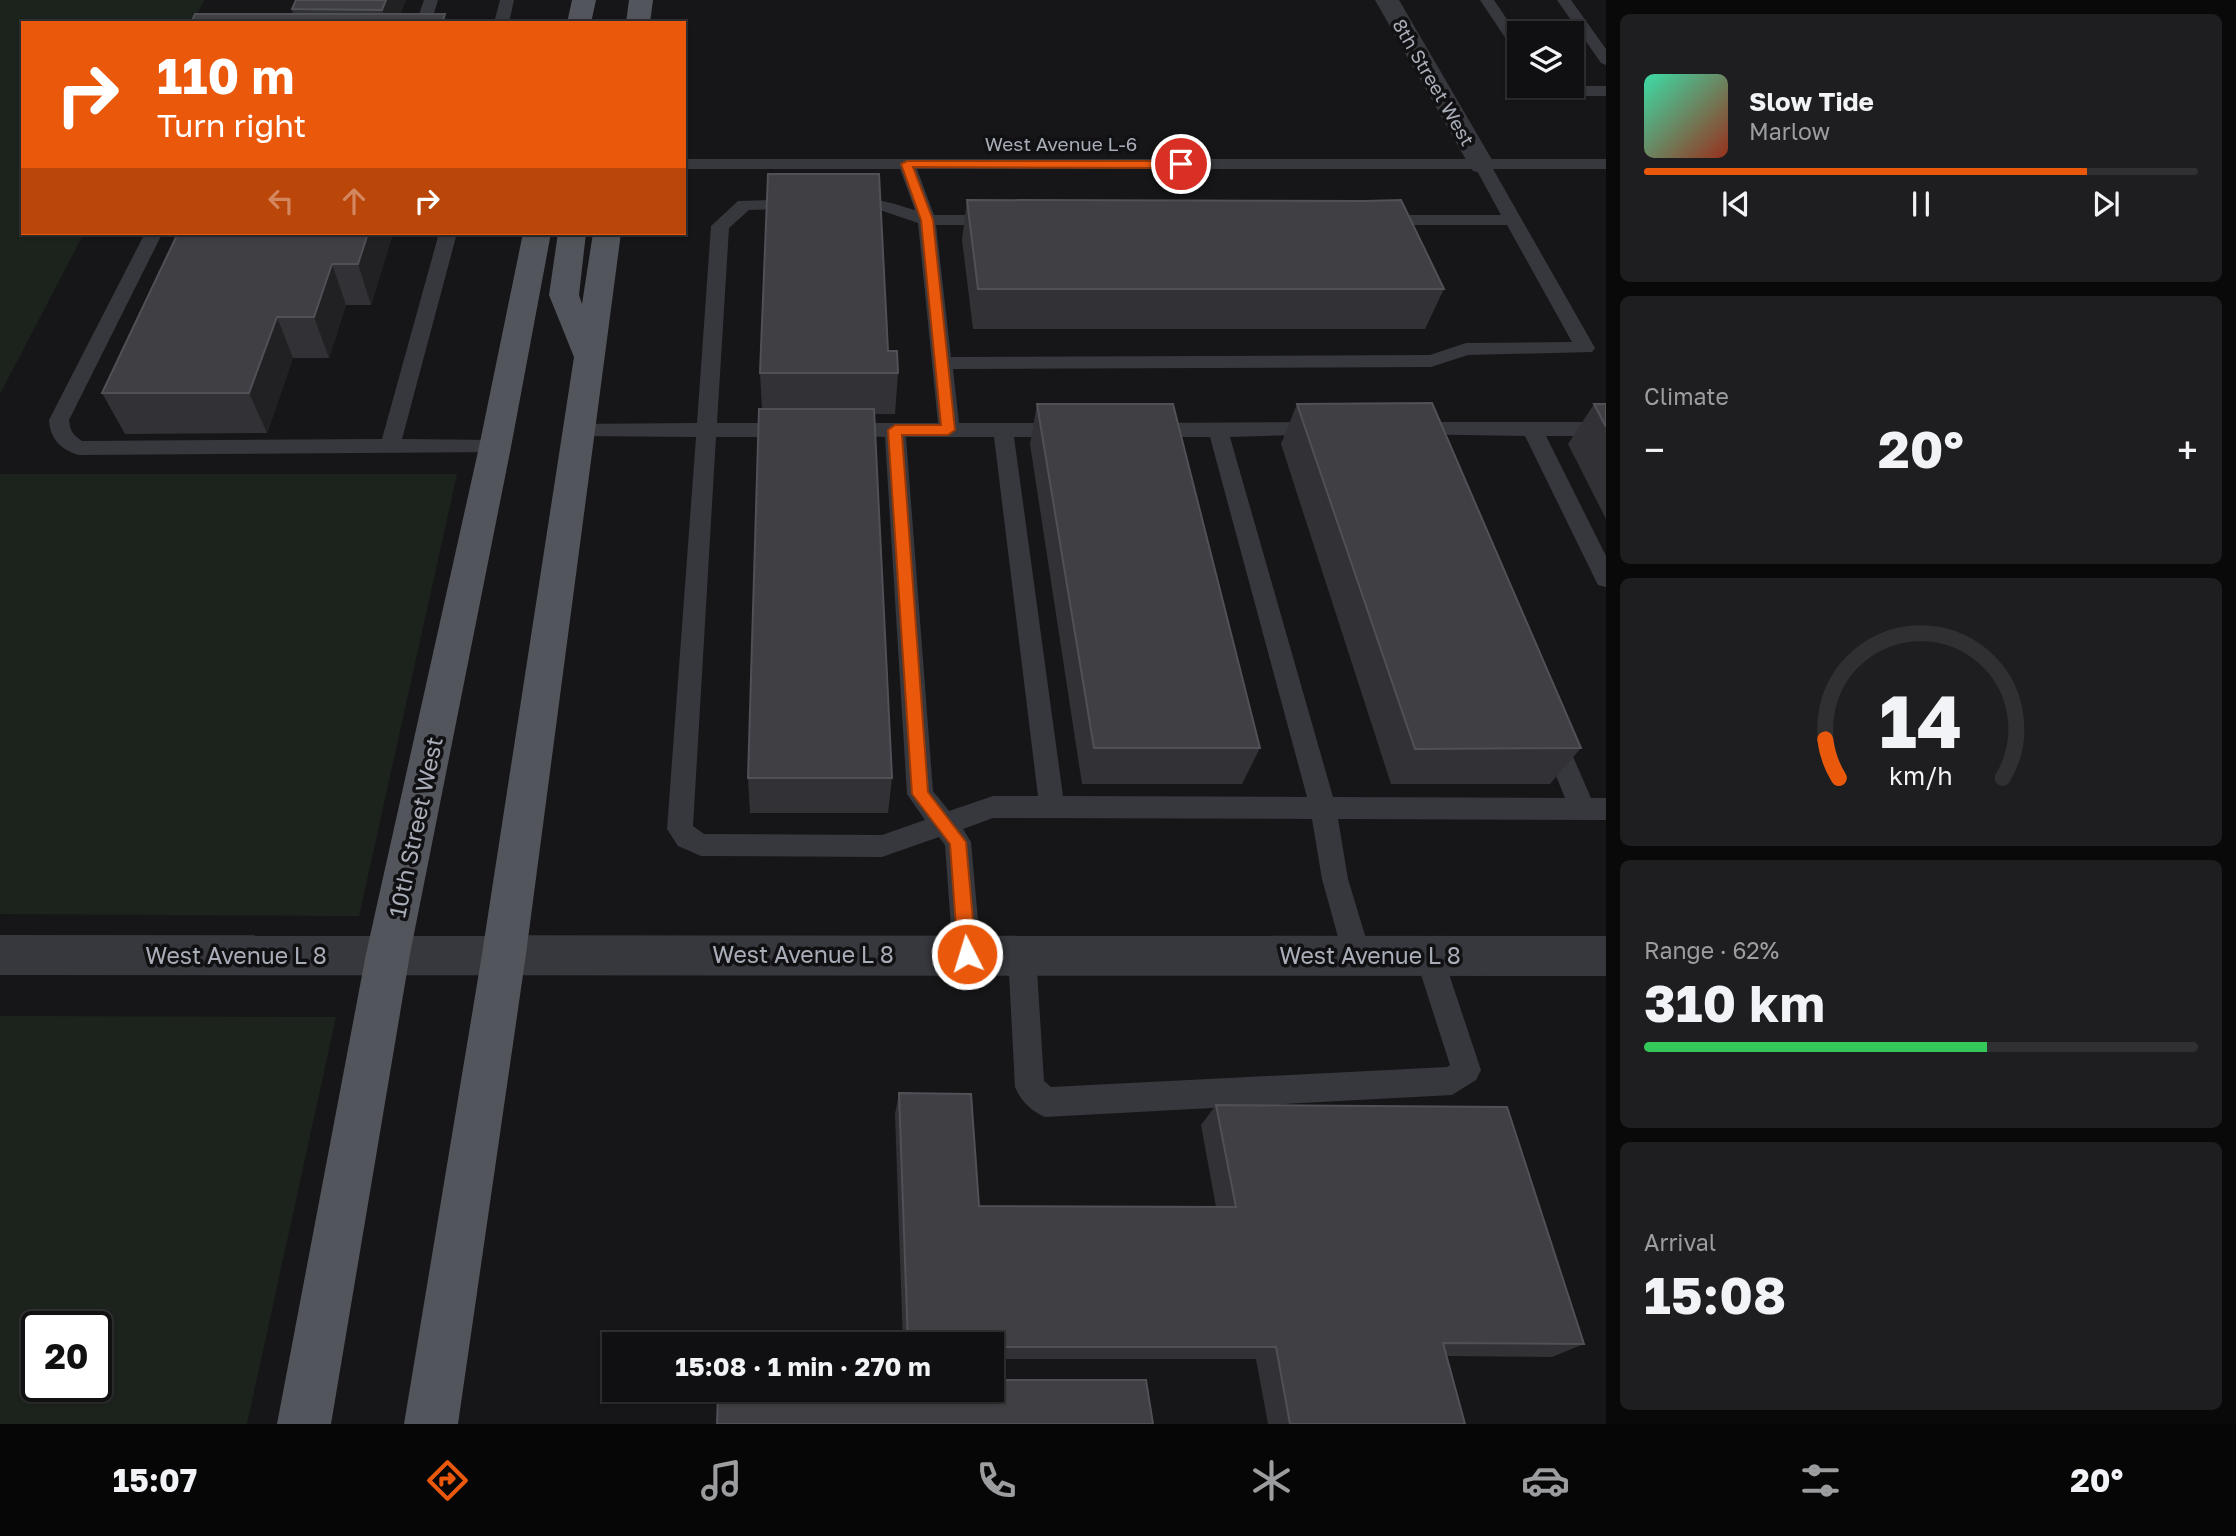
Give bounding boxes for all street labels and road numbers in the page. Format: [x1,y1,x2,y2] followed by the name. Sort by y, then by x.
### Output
[1388,14,1480,150] street label: 8th Street West
[985,132,1137,155] street label: West Avenue L-6
[382,734,448,920] street label: 10th Street West
[712,940,894,968] street label: West Avenue L 8
[145,941,327,969] street label: West Avenue L 8
[1279,941,1461,969] street label: West Avenue L 8

